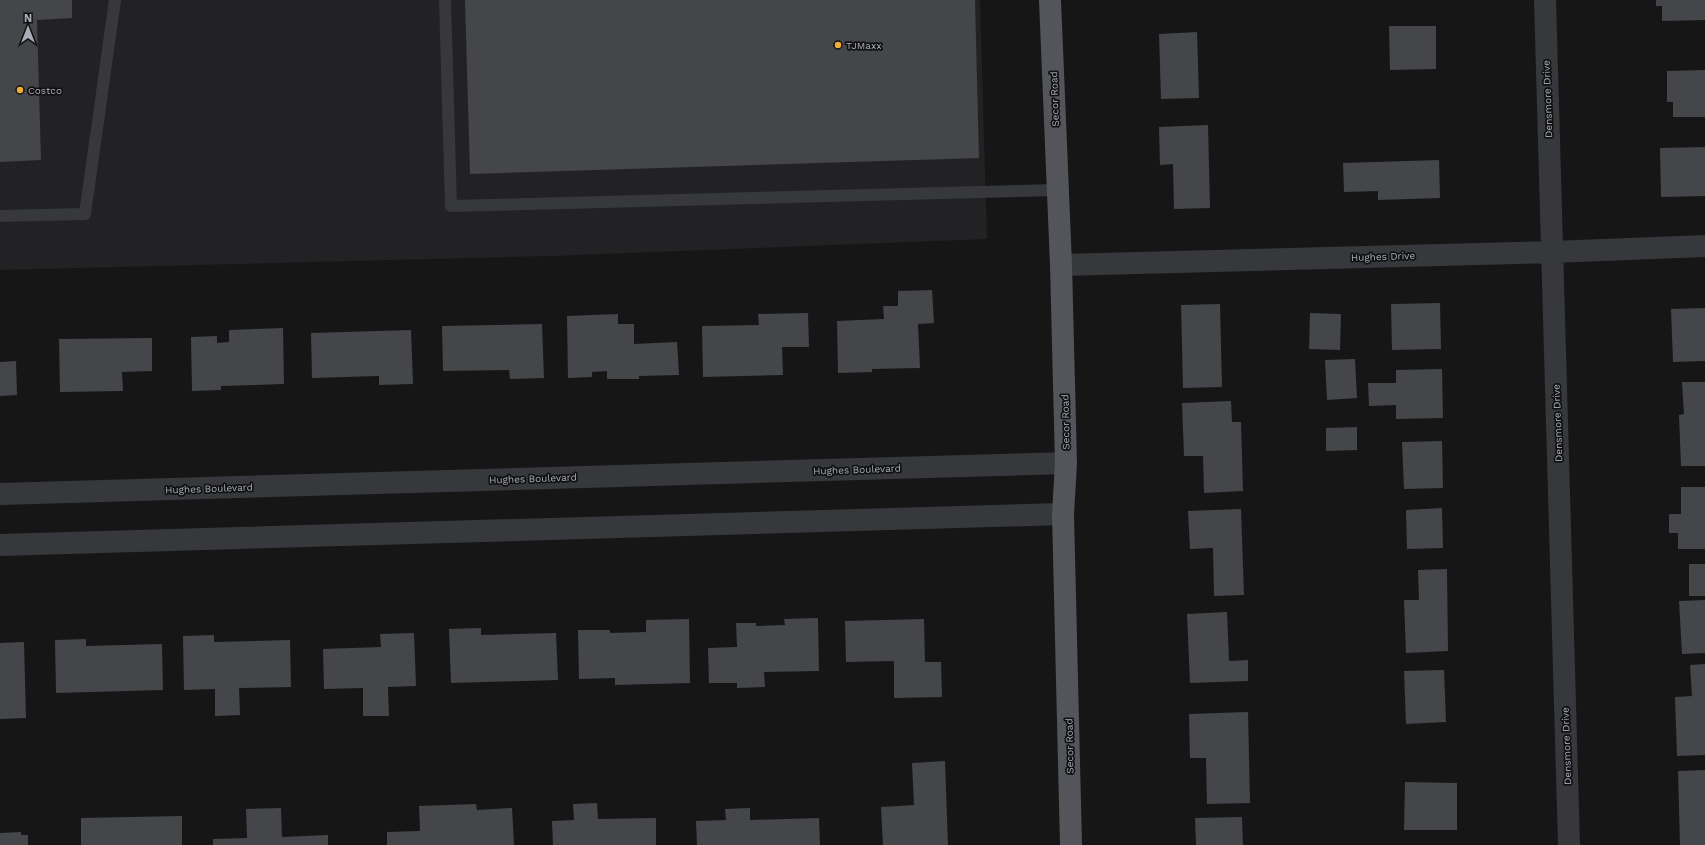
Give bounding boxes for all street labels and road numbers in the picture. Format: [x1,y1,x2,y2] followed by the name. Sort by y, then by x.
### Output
[1541,60,1554,138] street label: Densmore Drive
[1048,71,1061,127] street label: Secor Road
[1351,250,1416,263] street label: Hughes Drive
[1551,384,1564,462] street label: Densmore Drive
[1060,394,1071,450] street label: Secor Road
[813,462,901,477] street label: Hughes Boulevard
[489,471,577,486] street label: Hughes Boulevard
[165,481,253,496] street label: Hughes Boulevard
[1560,707,1573,785] street label: Densmore Drive
[1064,718,1075,774] street label: Secor Road

